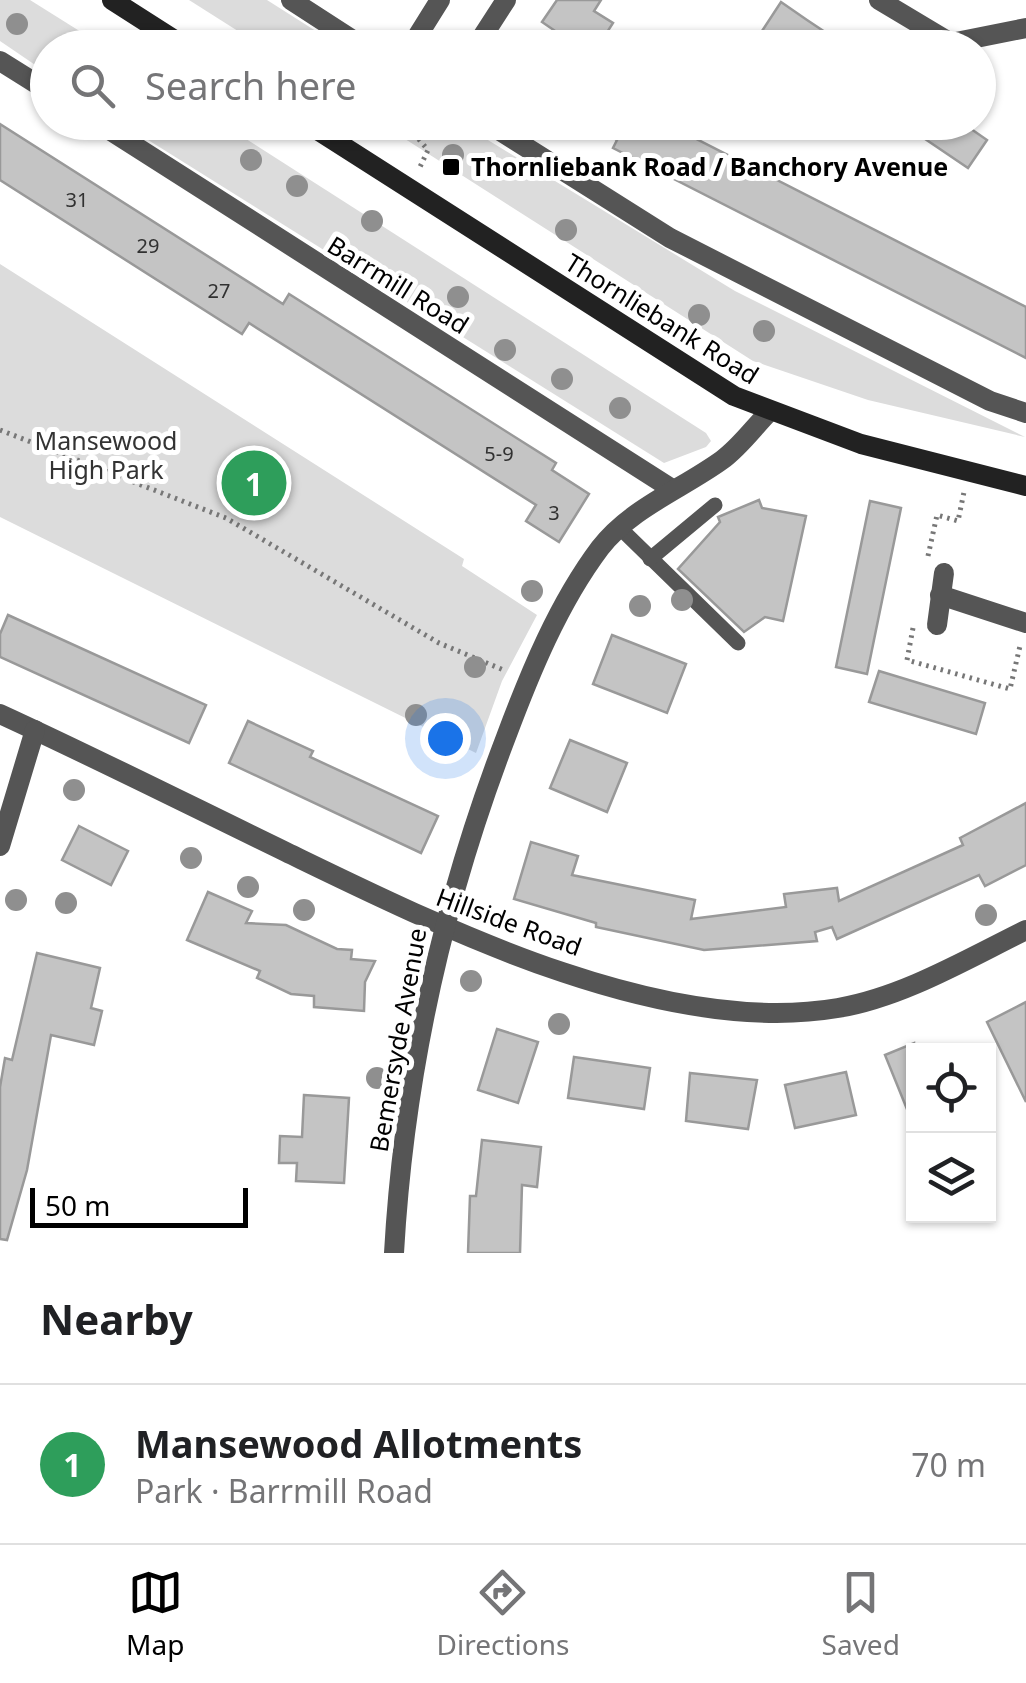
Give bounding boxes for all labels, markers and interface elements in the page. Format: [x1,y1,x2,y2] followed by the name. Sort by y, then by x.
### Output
[30,30,996,140] search box
[65,58,120,113] icon: search
[145,59,356,111] text: Search here
[471,149,948,183] place label: Thornliebank Road / Banchory Avenue
[440,156,462,178] marker: Thornliebank Road / Banchory Avenue
[66,186,88,213] house number: 31
[322,227,475,341] street label: Barrmill Road
[137,232,159,259] house number: 29
[559,245,766,391] street label: Thornliebank Road
[208,277,230,304] house number: 27
[34,423,178,486] park label: Mansewood High Park
[484,440,514,467] house number: 5-9
[222,446,286,520] pin: 1
[548,499,560,526] house number: 3
[420,713,471,764] your location
[432,879,587,963] street label: Hillside Road
[361,925,433,1154] street label: Bemersyde Avenue
[906,1043,996,1223] map controls
[906,1043,996,1133] button: locate
[906,1133,996,1223] button: layers
[30,1183,248,1228] scale bar
[45,1186,111,1224] text: 50 m
[40,1290,193,1347] text: Nearby
[135,1417,582,1469] text: Mansewood Allotments
[63,1443,82,1486] text: 1
[911,1443,986,1486] text: 70 m
[135,1469,433,1512] text: Park · Barrmill Road
[126,1565,184,1663] tab: Map
[437,1565,569,1663] tab: Directions
[822,1565,900,1663] tab: Saved

